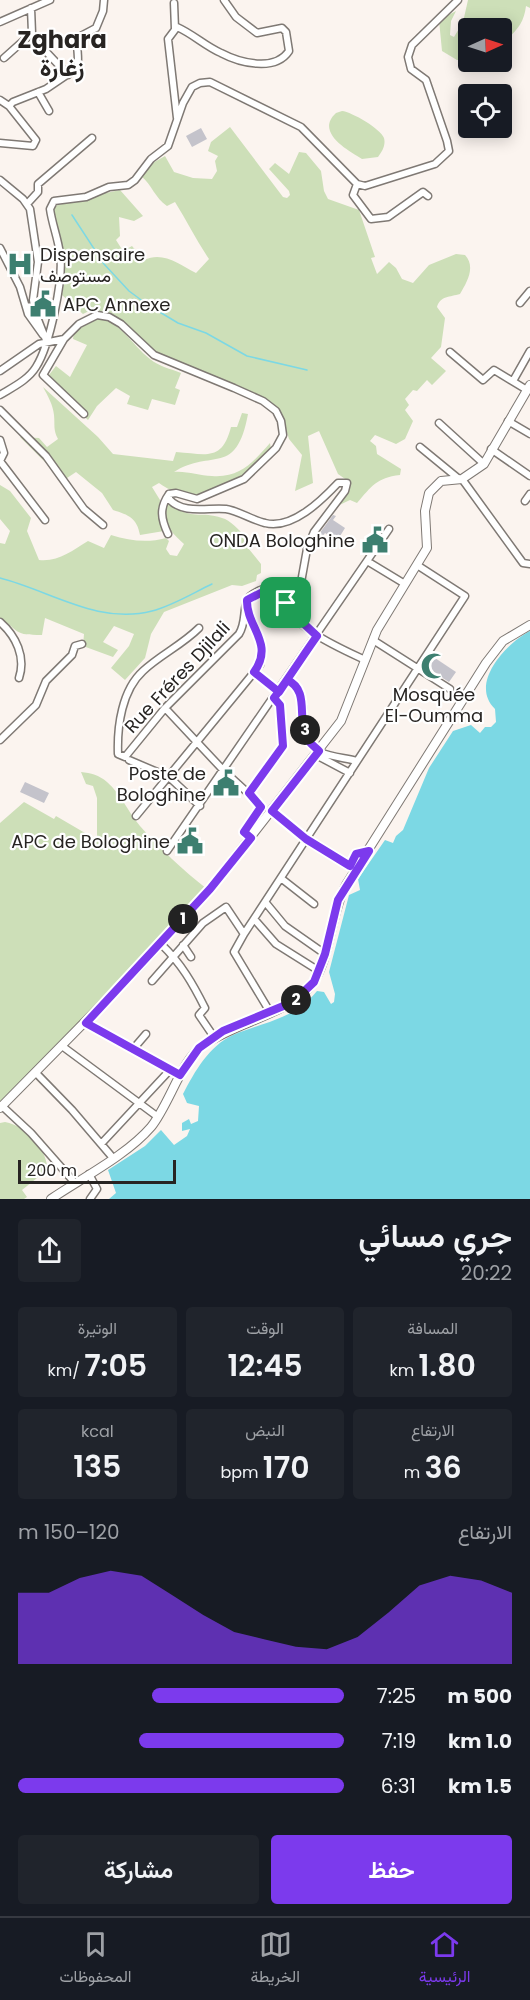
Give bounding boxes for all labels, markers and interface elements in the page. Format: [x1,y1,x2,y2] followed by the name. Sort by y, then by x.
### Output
[458,18,512,72] north arrow
[458,18,512,138] map controls
[17,23,107,84] district label: Zghara زغارة
[458,84,512,138] button: locate
[40,242,145,288] place label: Dispensaire مستوصف
[5,249,35,279] hospital icon: Dispensaire مستوصف
[28,289,58,319] public building icon: APC Annexe
[63,292,170,317] place label: APC Annexe
[360,525,390,555] public building icon: ONDA Bologhine
[209,528,355,553] place label: ONDA Bologhine
[260,577,311,628] pin
[269,586,302,619] icon: arrive
[119,616,235,738] street label: Rue Fréres Djilali
[419,651,449,681] mosque icon: Mosquée El-Oumma
[385,682,483,728] place label: Mosquée El-Oumma
[290,715,320,745] pin: 3
[300,718,310,741] text: 3
[117,761,206,807] place label: Poste de Bologhine
[211,768,241,798] public building icon: Poste de Bologhine
[175,826,205,856] public building icon: APC de Bologhine
[11,829,170,854] place label: APC de Bologhine
[168,904,198,934] pin: 1
[180,907,186,930] text: 1
[281,985,311,1015] pin: 2
[291,988,301,1011] text: 2
[18,1157,176,1184] scale bar
[27,1159,77,1182] text: 200 m
[358,1212,512,1259] text: جري مسائي
[18,1219,81,1282] button: share
[461,1259,512,1287] text: 20:22
[78,1317,117,1340] text: الوتيرة
[246,1317,284,1340] text: الوقت
[407,1317,458,1340] text: المسافة
[84,1344,147,1387] text: 7:05
[227,1344,303,1387] text: 12:45
[419,1344,476,1387] text: 1.80
[48,1359,84,1382] text: /km
[389,1359,419,1382] text: km
[245,1419,285,1442] text: النبض
[411,1419,454,1442] text: الارتفاع
[81,1420,114,1443] text: kcal
[73,1445,121,1488] text: 135
[263,1446,310,1489] text: 170
[424,1446,462,1489] text: 36
[220,1461,263,1484] text: bpm
[404,1461,424,1484] text: m
[18,1518,120,1546] text: 120–150 m
[458,1518,512,1546] text: الارتفاع
[377,1682,416,1710] text: 7:25
[447,1682,512,1710] text: 500 m
[382,1727,416,1755] text: 7:19
[448,1727,512,1755] text: 1.0 km
[381,1772,416,1800] text: 6:31
[448,1772,512,1800] text: 1.5 km
[18,1835,259,1904] button: مشاركة
[271,1835,512,1904] button: حفظ
[59,1928,132,1991] tab: المحفوظات
[250,1928,300,1991] tab: الخريطة
[419,1928,471,1991] tab: الرئيسية

